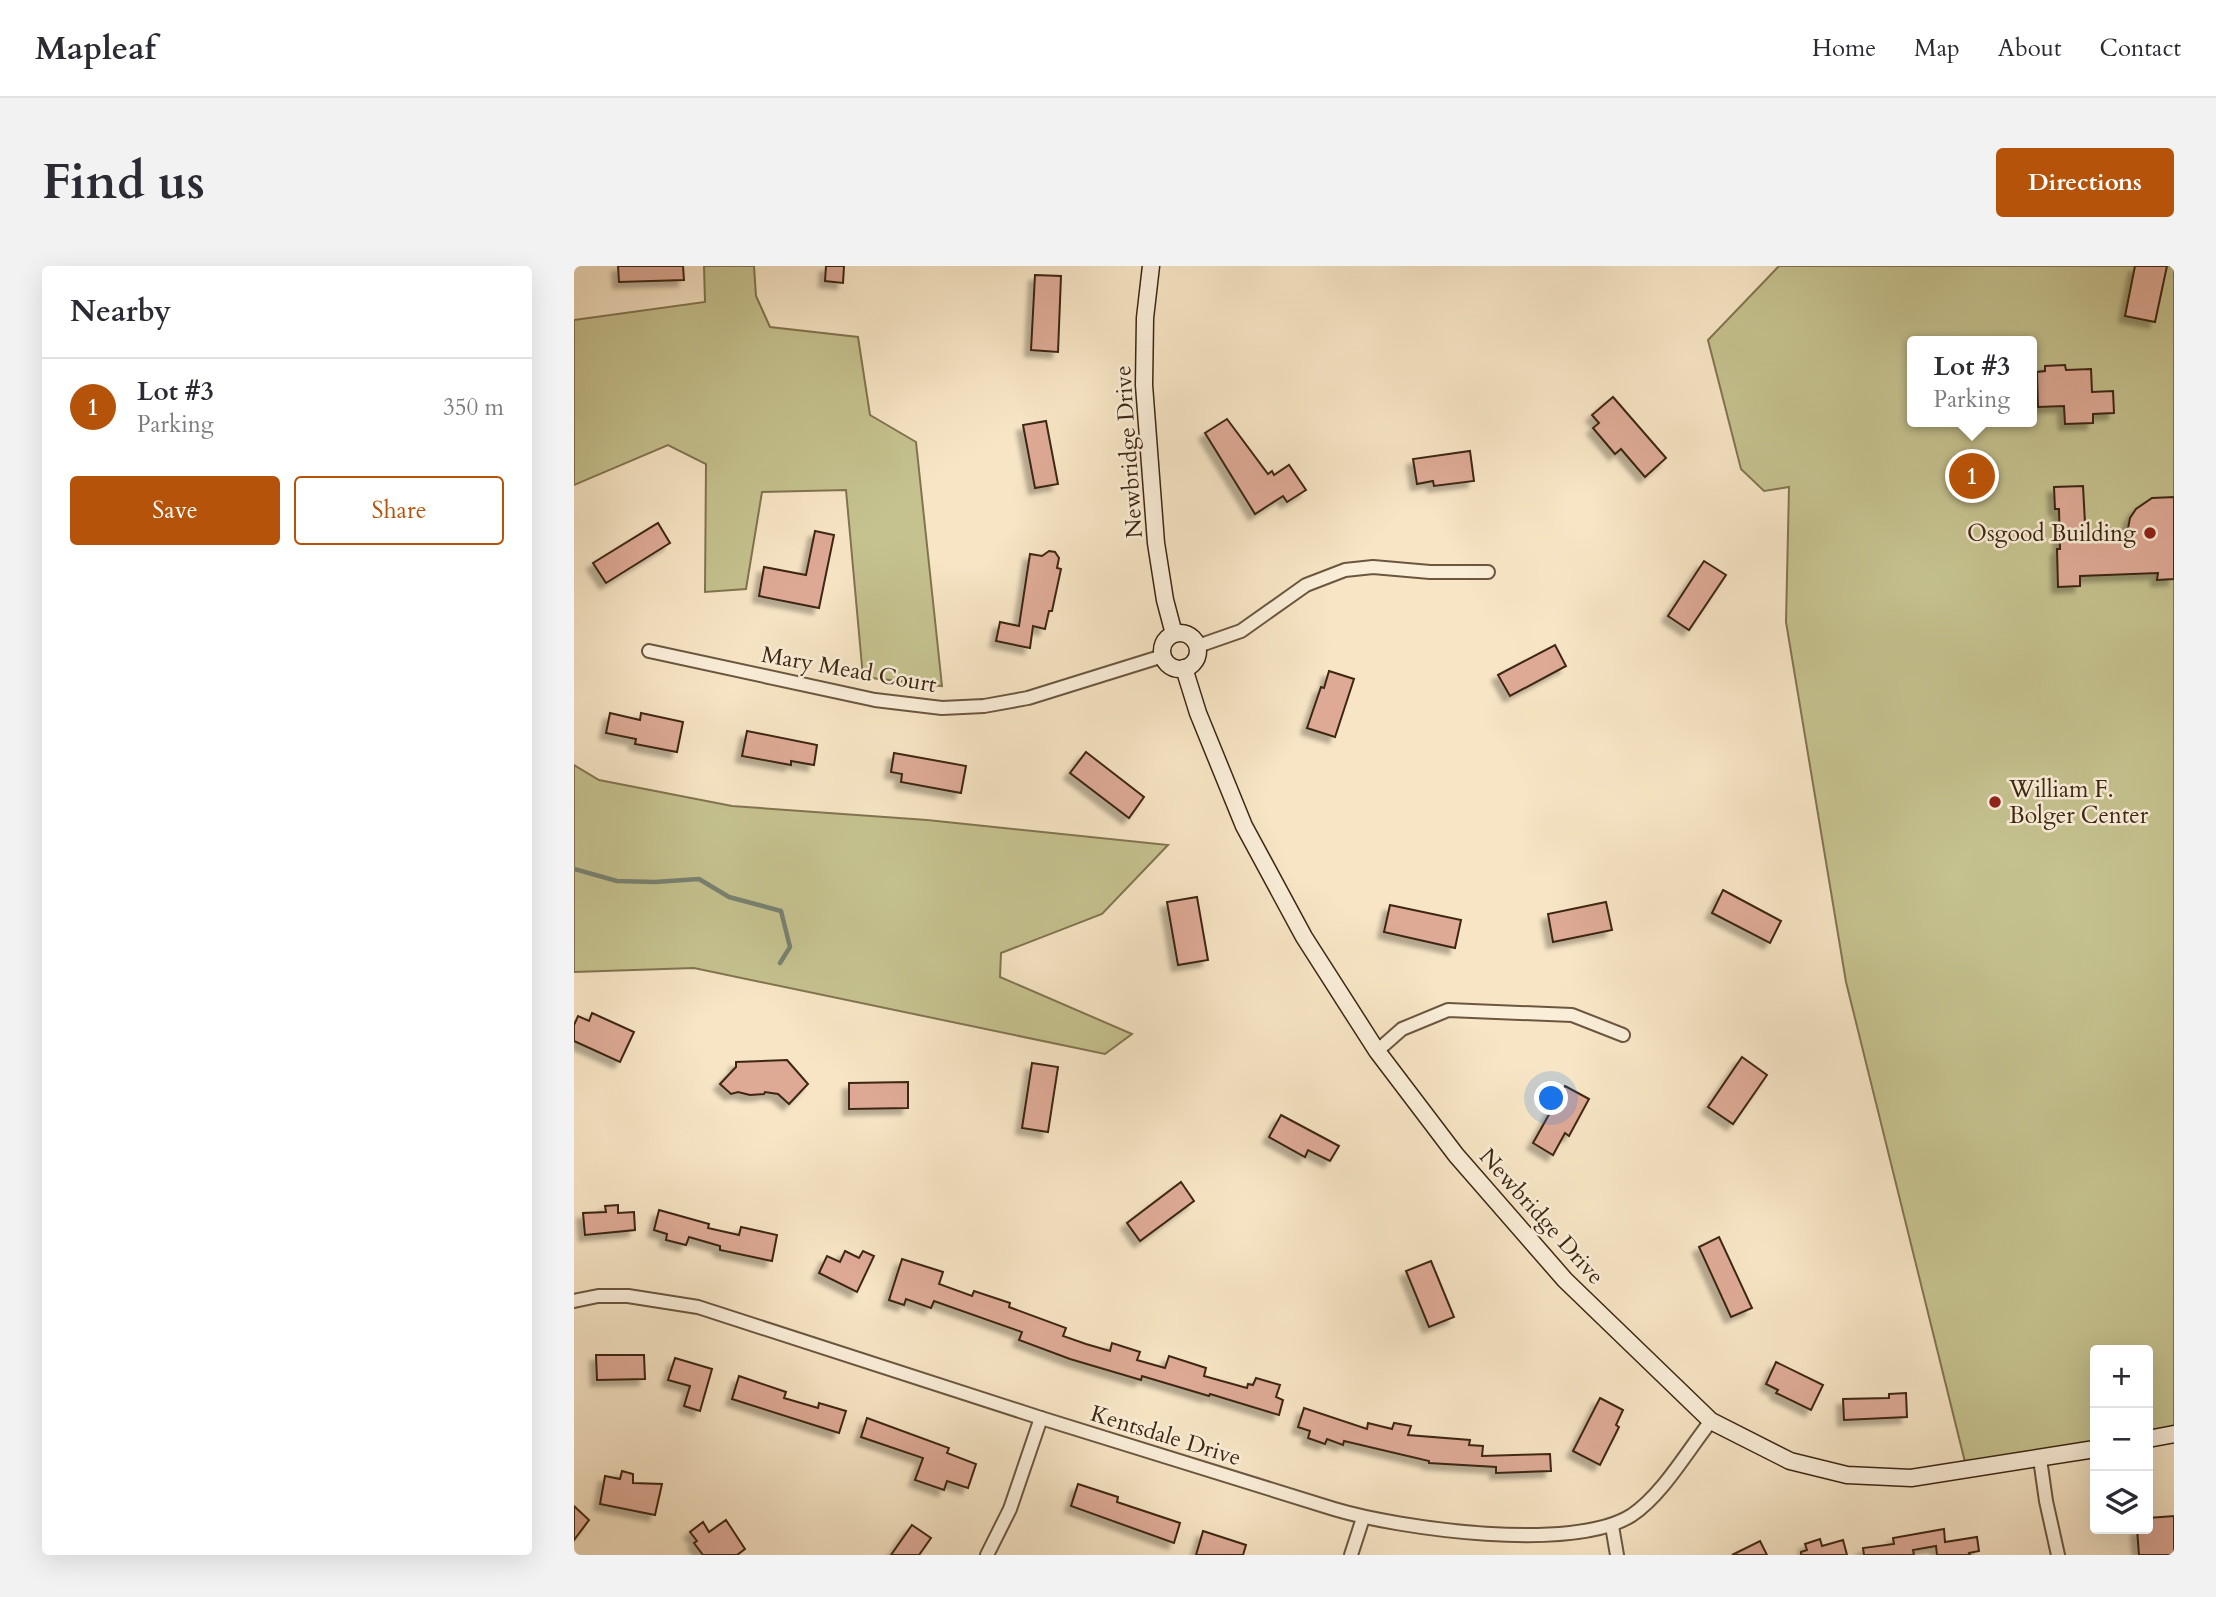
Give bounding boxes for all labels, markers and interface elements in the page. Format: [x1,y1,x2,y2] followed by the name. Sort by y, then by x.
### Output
[35,26,156,71] text: Mapleaf
[1812,32,1876,65] text: Home
[1914,32,1960,65] text: Map
[1998,32,2062,65] text: About
[2100,32,2181,65] text: Contact
[1996,148,2174,217] button: Directions
[42,149,205,216] text: Find us
[70,291,171,332] text: Nearby
[1907,336,2037,427] popup
[1934,349,2010,384] text: Lot #3
[1107,365,1150,539] street label: Newbridge Drive
[137,374,214,409] text: Lot #3
[1934,384,2010,415] text: Parking
[87,392,99,423] text: 1
[443,392,504,423] text: 350 m
[137,409,214,440] text: Parking
[1949,450,1995,502] pin: 1
[70,476,280,545] button: Save
[294,476,504,545] button: Share
[1967,518,2136,549] place label: Osgood Building
[2142,525,2158,541] marker: Osgood Building
[759,639,939,700] street label: Mary Mead Court
[2008,774,2149,831] place label: William F. Bolger Center
[1987,794,2003,810] marker: William F. Bolger Center
[1534,1081,1568,1115] your location
[1472,1142,1611,1291] street label: Newbridge Drive
[2090,1345,2153,1534] map controls
[2090,1345,2153,1408] button: +
[1087,1398,1245,1473] street label: Kentsdale Drive
[2090,1408,2153,1471] button: −
[2090,1471,2153,1534] button: layers

